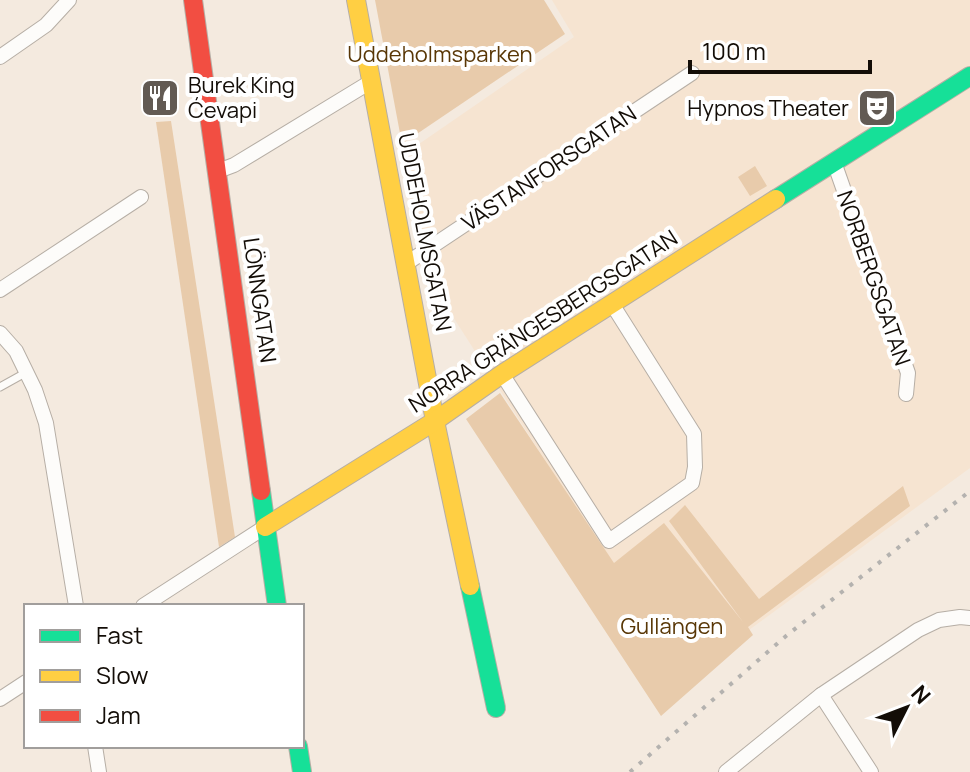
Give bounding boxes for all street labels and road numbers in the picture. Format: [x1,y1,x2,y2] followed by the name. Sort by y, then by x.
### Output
[456,98,642,238] street label: VÄSTANFORSGATAN
[391,130,459,334] street label: UDDEHOLMSGATAN
[830,187,918,369] street label: NORBERGSGATAN
[403,223,683,419] street label: NORRA GRÄNGESBERGSGATAN
[236,235,284,365] street label: LÖNNGATAN

